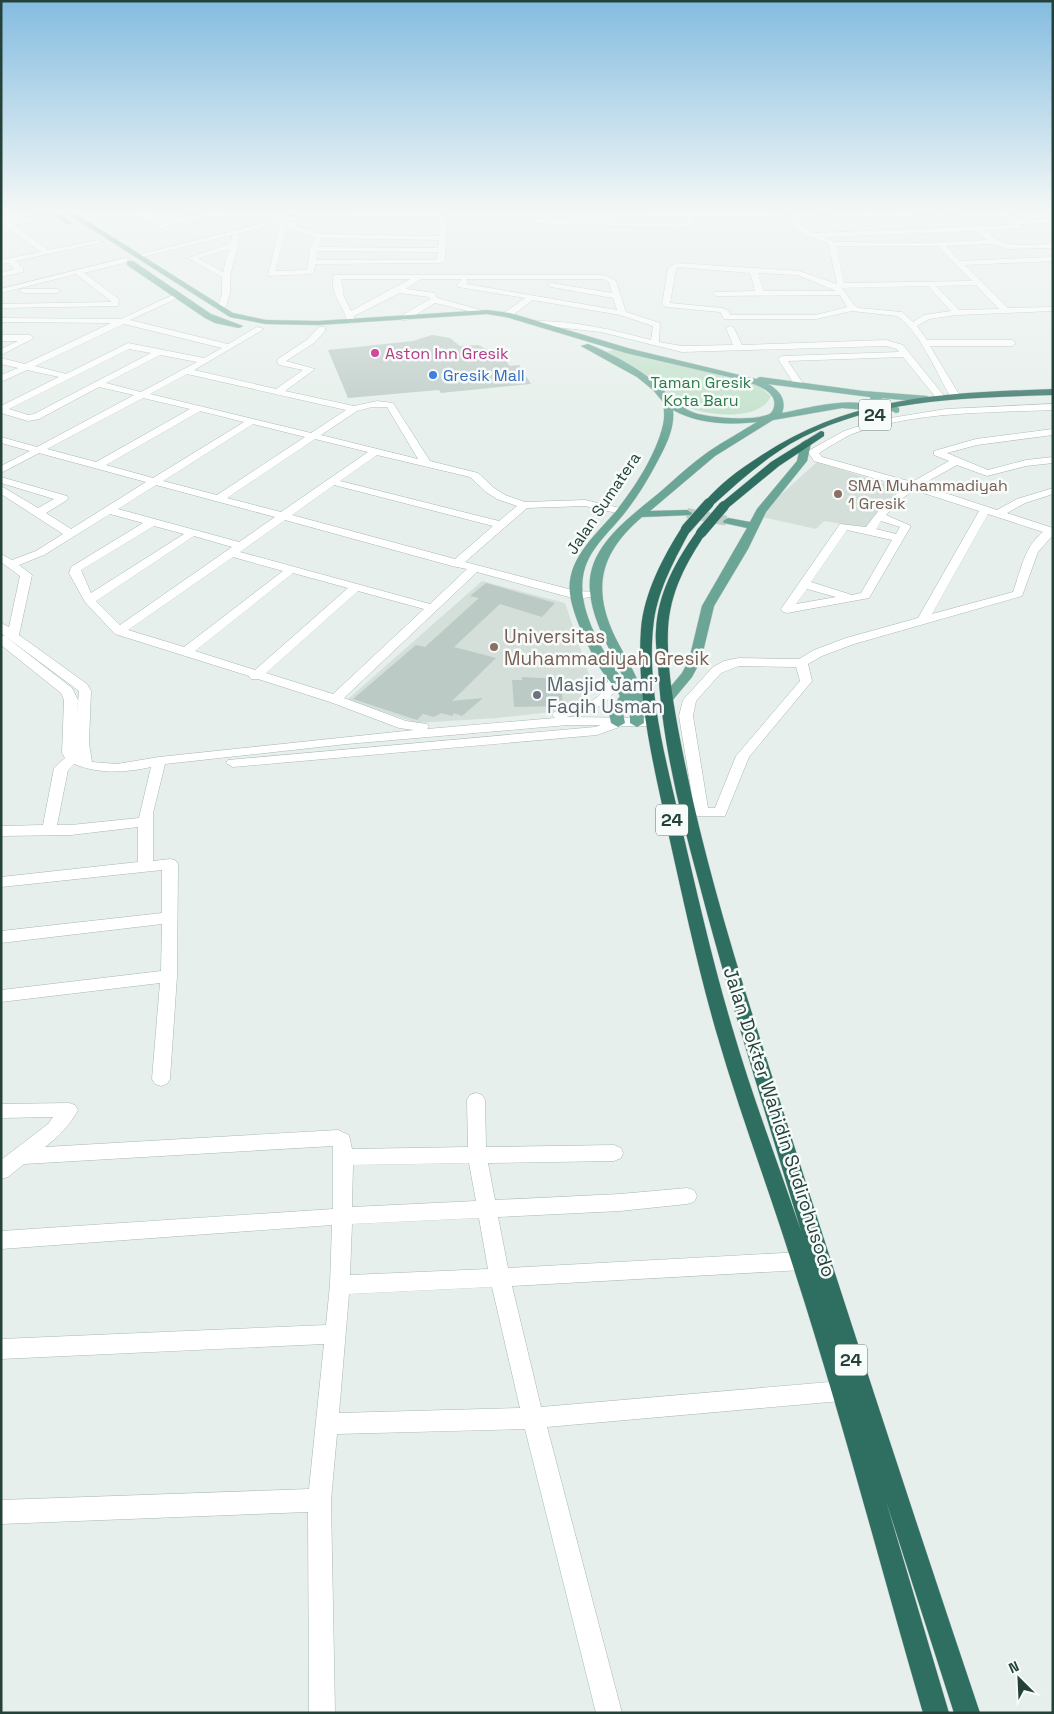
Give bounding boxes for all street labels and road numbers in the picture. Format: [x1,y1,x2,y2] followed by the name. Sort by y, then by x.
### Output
[859,400,891,430] road number: 24
[561,448,645,558] street label: Jalan Sumatera
[656,804,688,836] road number: 24
[717,964,842,1280] street label: Jalan Dokter Wahidin Sudirohusodo
[835,1344,867,1376] road number: 24

